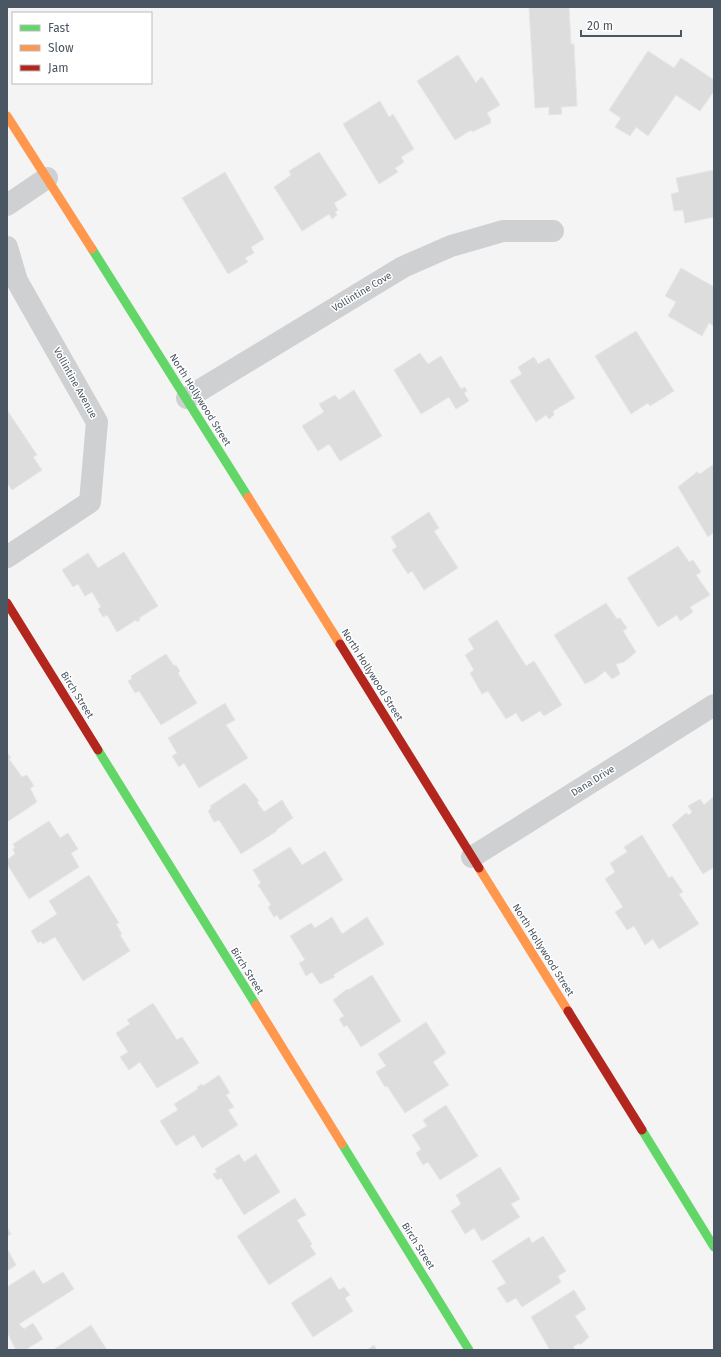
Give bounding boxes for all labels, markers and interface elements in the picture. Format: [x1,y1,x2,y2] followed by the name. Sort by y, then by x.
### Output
[12,12,152,84] legend
[581,12,681,38] scale bar
[587,19,613,33] text: 20 m
[48,21,70,35] text: Fast
[48,41,74,55] text: Slow
[48,61,68,75] text: Jam
[330,269,394,315] street label: Vollintine Cove
[51,345,99,421] street label: Vollintine Avenue
[167,352,234,449] street label: North Hollywood Street
[339,627,406,724] street label: North Hollywood Street
[58,669,96,721] street label: Birch Street
[569,763,617,799] street label: Dana Drive
[510,902,577,999] street label: North Hollywood Street
[228,945,266,997] street label: Birch Street
[399,1220,437,1272] street label: Birch Street

